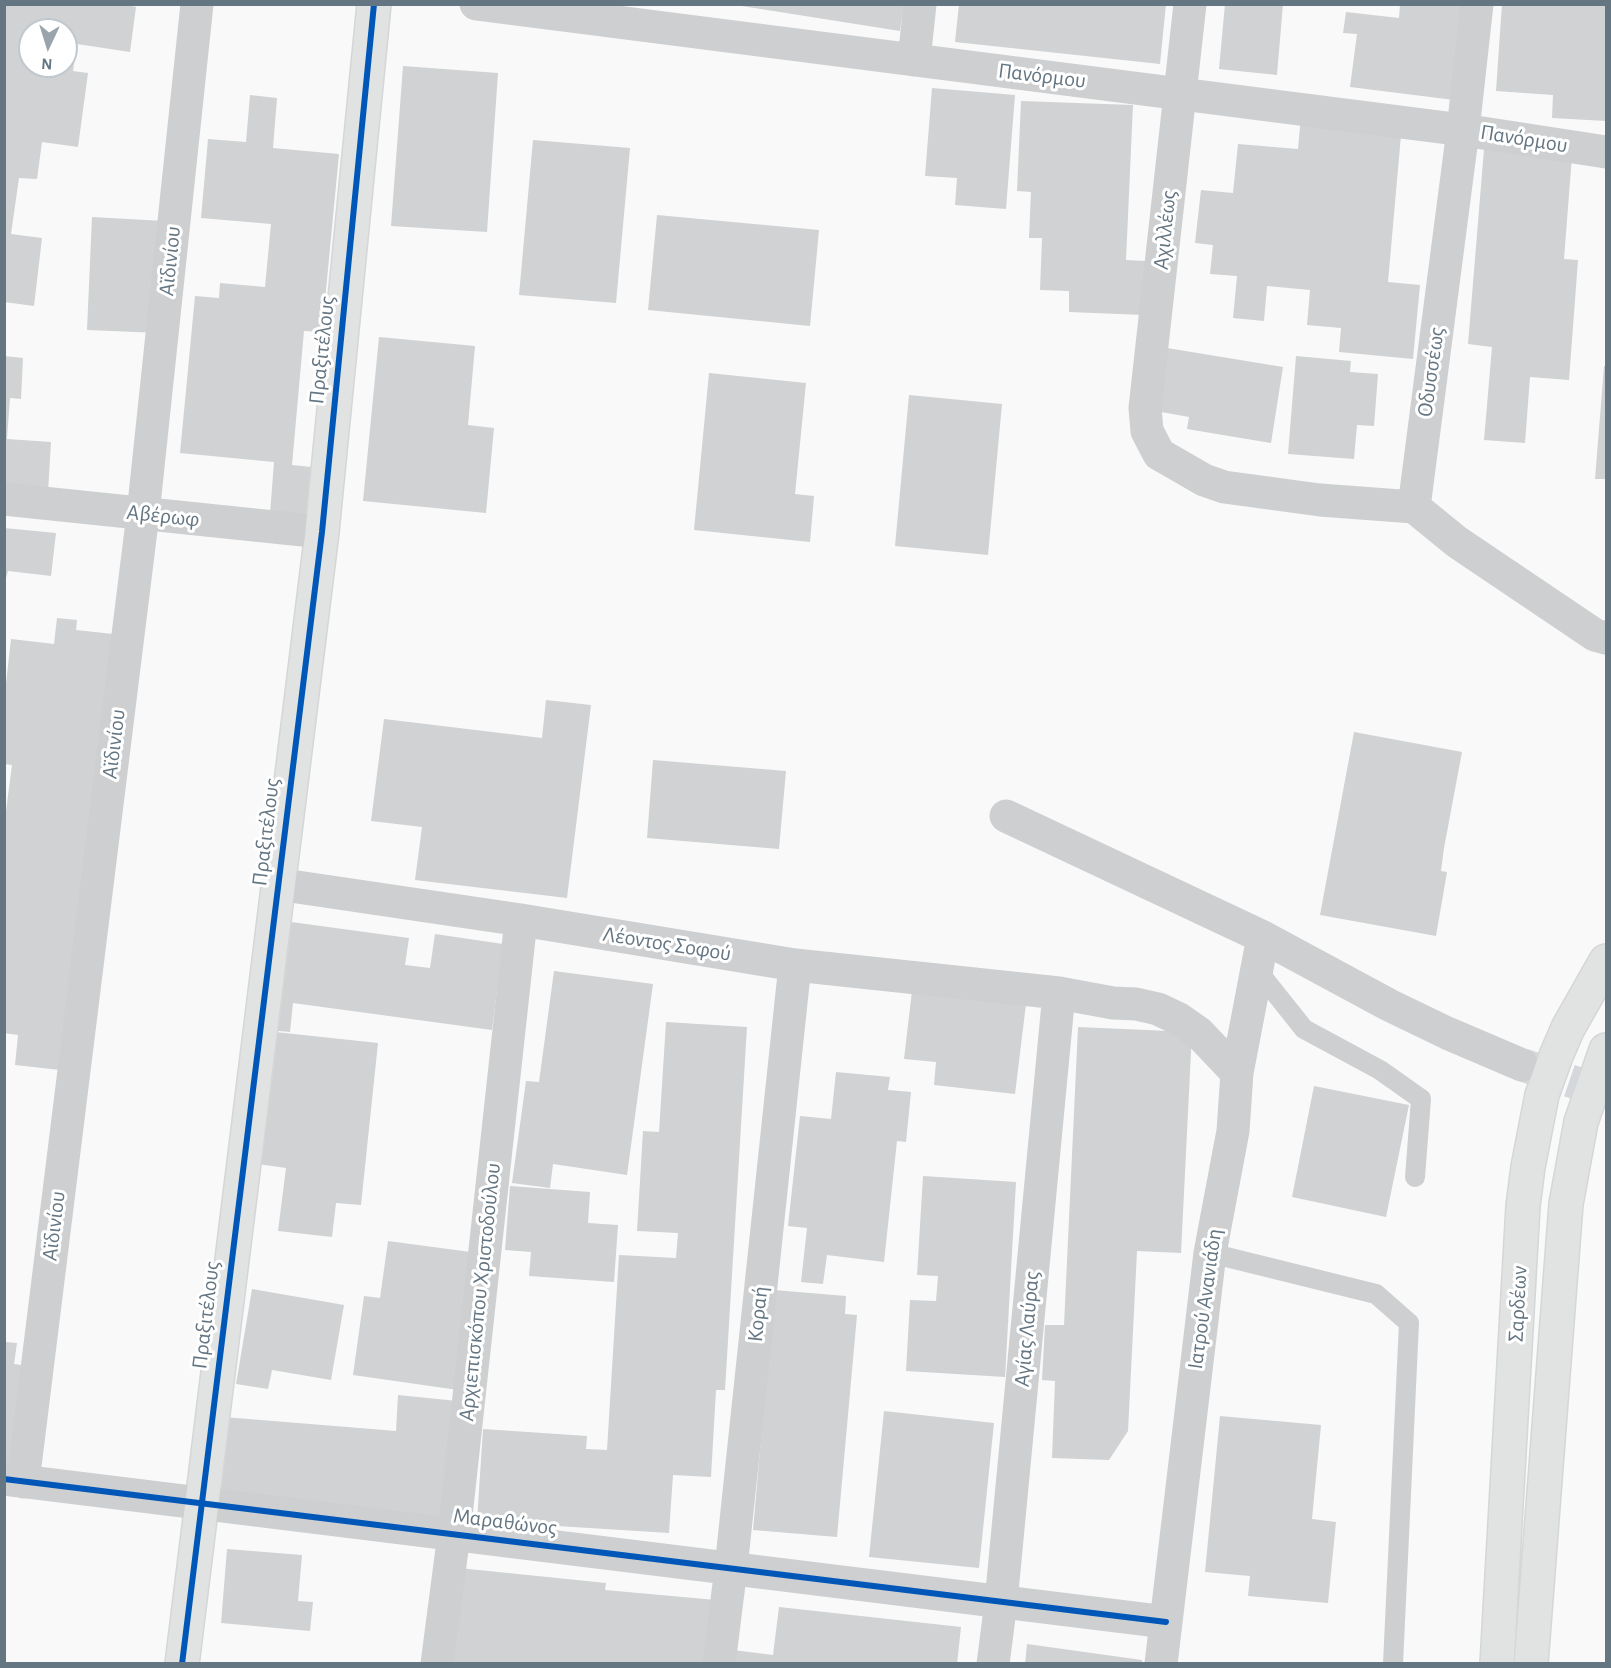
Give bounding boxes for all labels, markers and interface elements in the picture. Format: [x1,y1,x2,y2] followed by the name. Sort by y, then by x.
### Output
[18,18,78,78] north arrow
[41,56,53,72] text: N
[997,58,1087,94] street label: Πανόρμου
[1478,119,1570,159] street label: Πανόρμου
[1148,189,1182,271] street label: Αχιλλέως
[153,225,187,297] street label: Αϊδινίου
[303,295,341,405] street label: Πραξιτέλους
[1412,325,1450,419] street label: Οδυσσέως
[125,499,201,533] street label: Αβέρωφ
[97,708,131,780] street label: Αϊδινίου
[246,777,286,887] street label: Πραξιτέλους
[601,921,733,967] street label: Λέοντος Σοφού
[453,1162,507,1422] street label: Αρχιεπισκόπου Χριστοδούλου
[37,1190,71,1262] street label: Αϊδινίου
[1182,1227,1228,1371] street label: Ιατρού Ανανιάδη
[186,1260,226,1370] street label: Πραξιτέλους
[1503,1265,1533,1343] street label: Σαρδέων
[1009,1270,1045,1388] street label: Αγίας Λαύρας
[742,1285,774,1343] street label: Κοραή
[452,1503,558,1541] street label: Μαραθώνος

